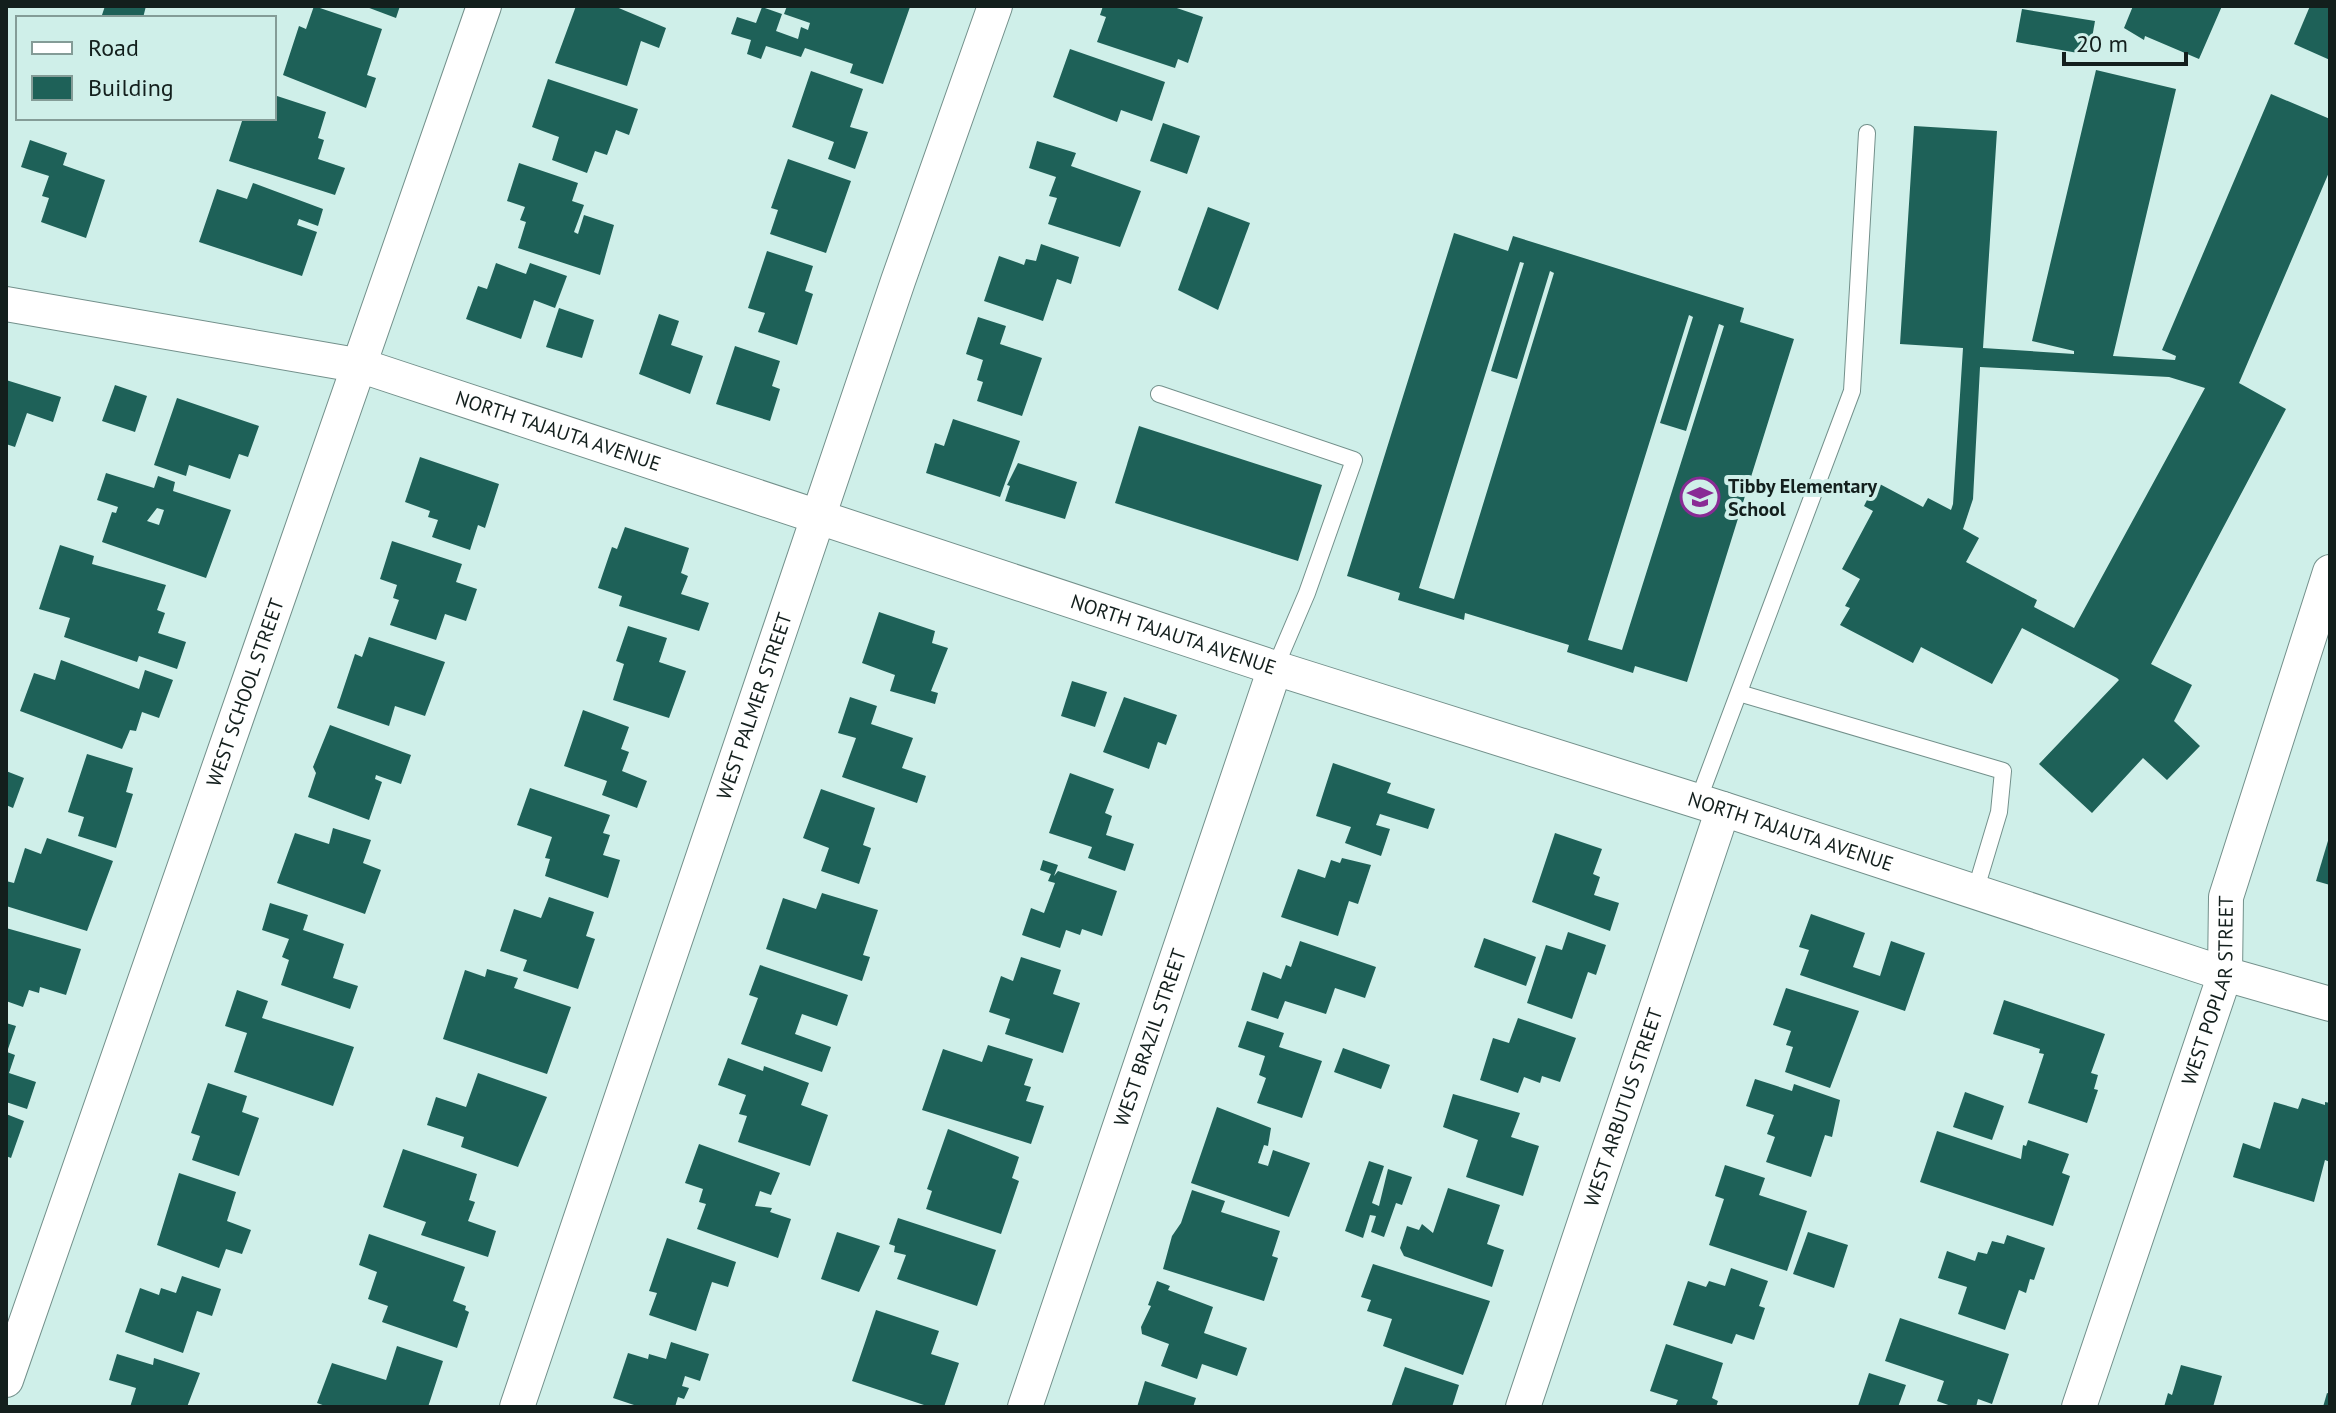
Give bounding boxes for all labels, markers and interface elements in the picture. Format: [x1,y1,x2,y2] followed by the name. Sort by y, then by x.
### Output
[16,16,276,120] legend
[2064,16,2186,66] scale bar
[2076,28,2128,59] text: 20 m
[88,32,139,63] text: Road
[88,72,174,103] text: Building
[452,385,664,477] street label: NORTH TAJAUTA AVENUE
[1728,473,1877,522] place label: Tibby Elementary School
[1679,476,1721,518] school or university icon: Tibby Elementary School
[1067,588,1279,680] street label: NORTH TAJAUTA AVENUE
[200,595,290,790] street label: WEST SCHOOL STREET
[711,609,798,803] street label: WEST PALMER STREET
[1685,786,1897,877] street label: NORTH TAJAUTA AVENUE
[2175,895,2239,1088] street label: WEST POPLAR STREET
[1108,945,1192,1130] street label: WEST BRAZIL STREET
[1578,1005,1668,1210] street label: WEST ARBUTUS STREET

